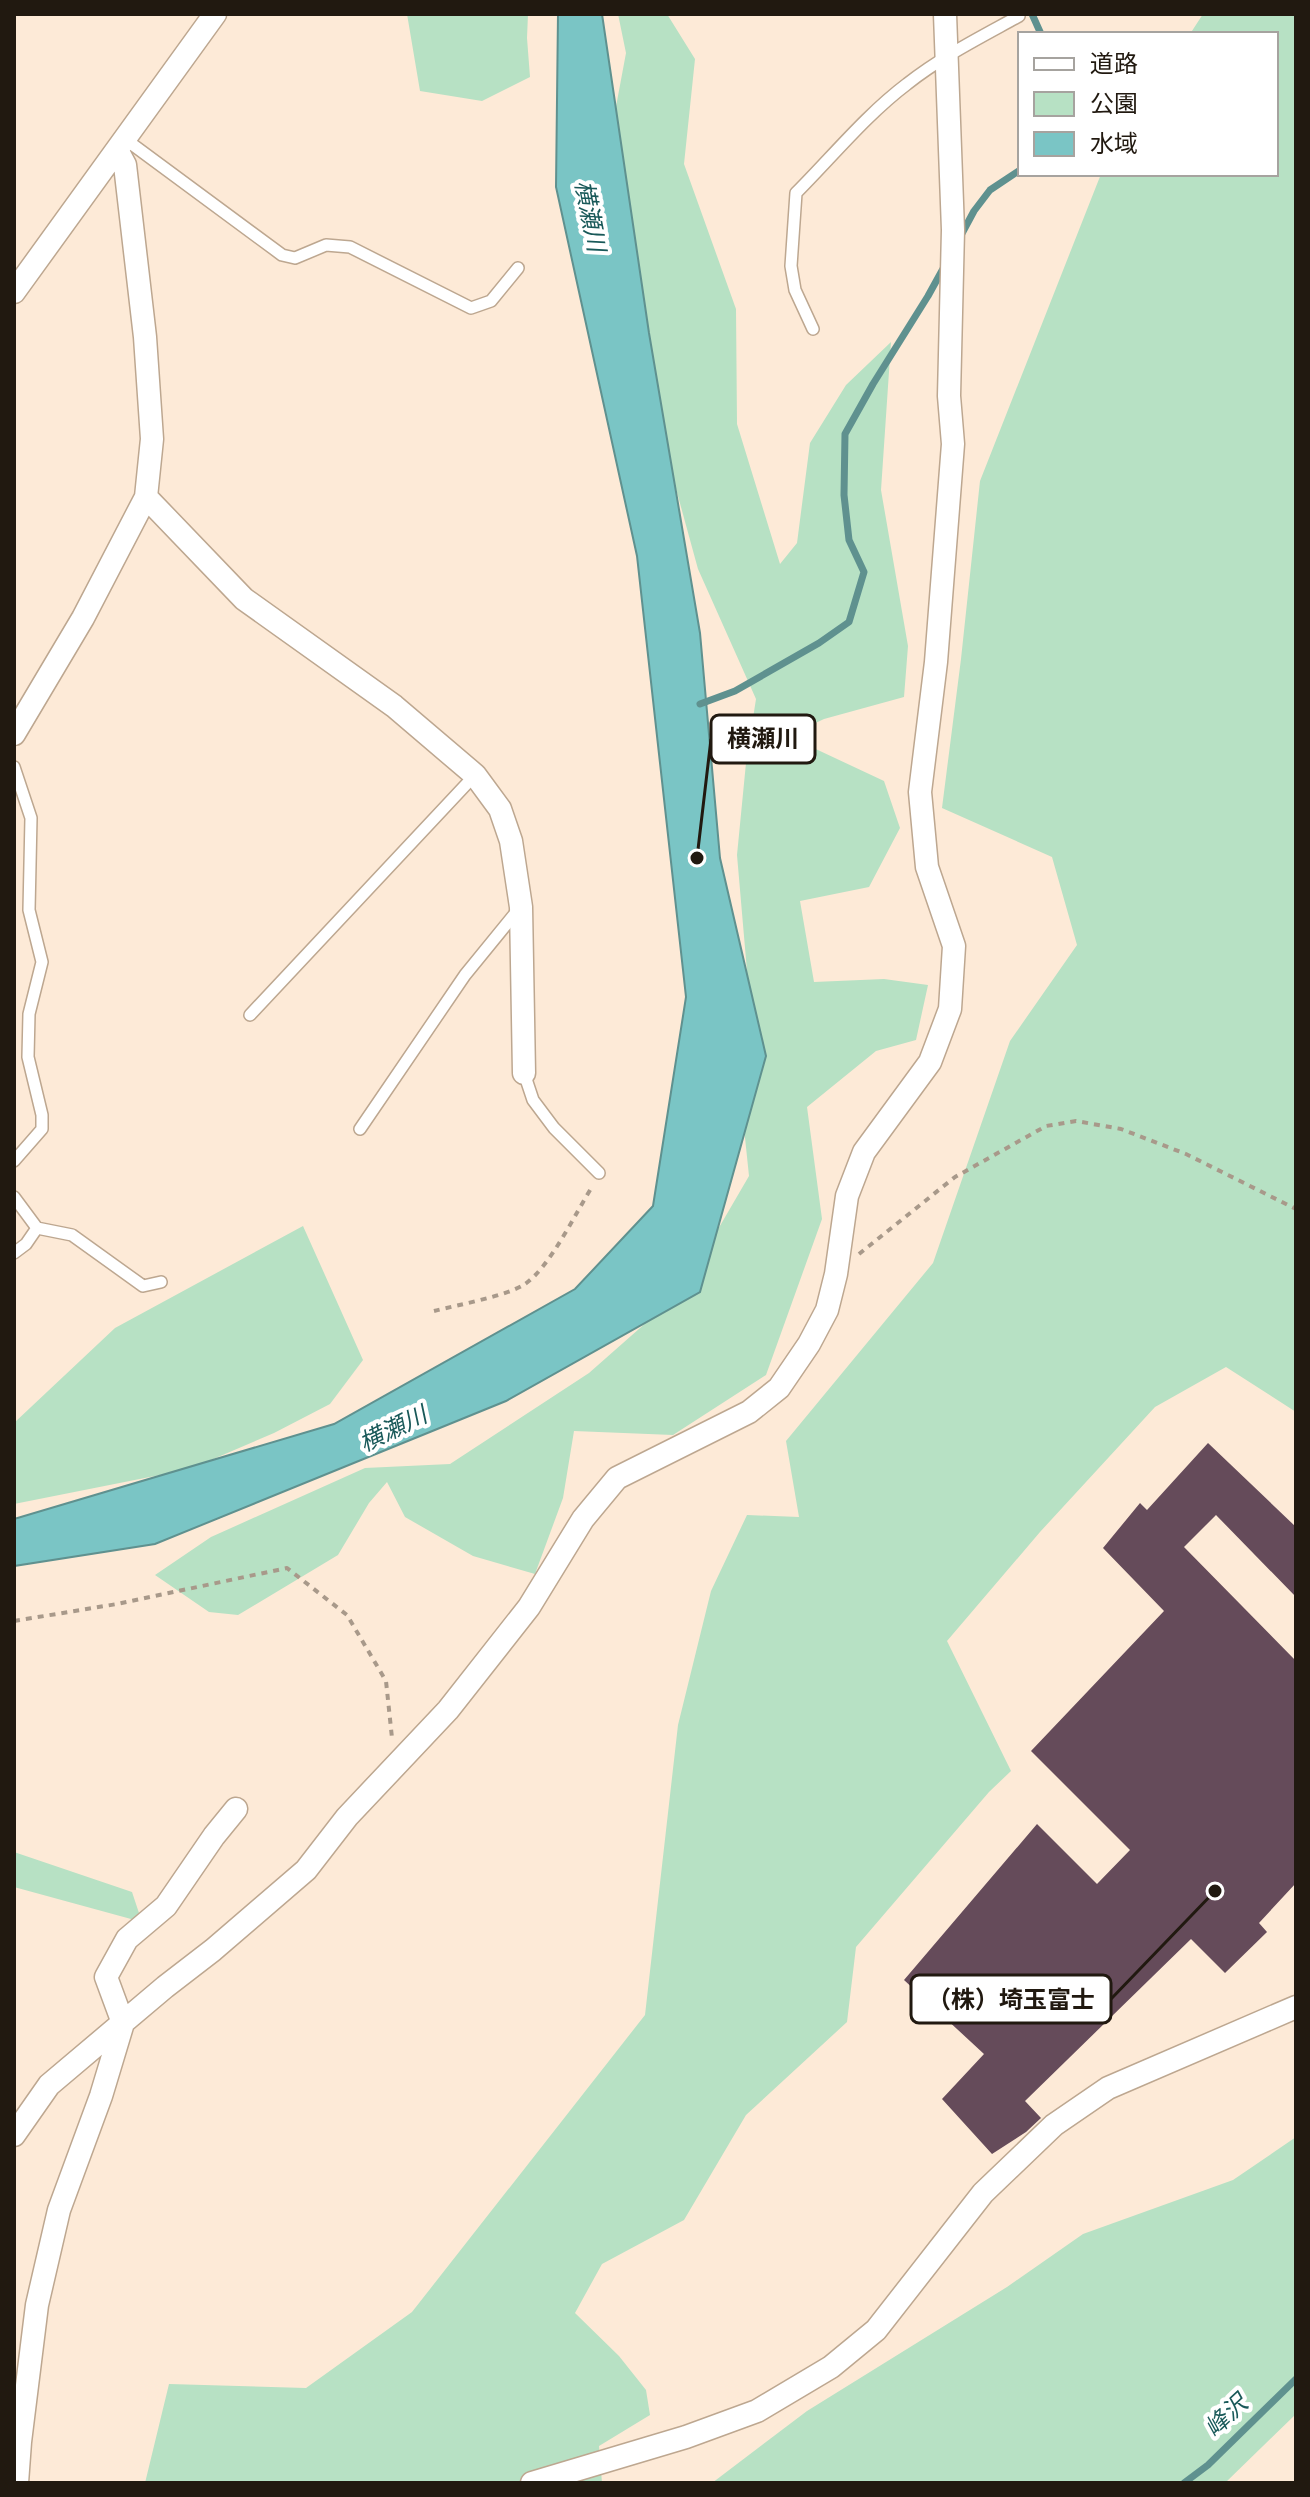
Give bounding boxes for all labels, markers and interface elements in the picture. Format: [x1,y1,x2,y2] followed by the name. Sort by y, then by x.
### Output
[1018,32,1278,176] legend
[1090,51,1138,77] text: 道路
[1090,91,1138,117] text: 公園
[1090,131,1138,157] text: 水域
[570,178,610,257] water label: 横瀬川
[711,715,815,763] callout: 横瀬川
[727,726,799,752] text: 横瀬川
[355,1400,434,1456] water label: 横瀬川
[911,1975,1111,2023] callout: （株）埼玉富士
[927,1987,1095,2013] text: （株）埼玉富士
[1200,2388,1255,2442] water label: 峰沢

